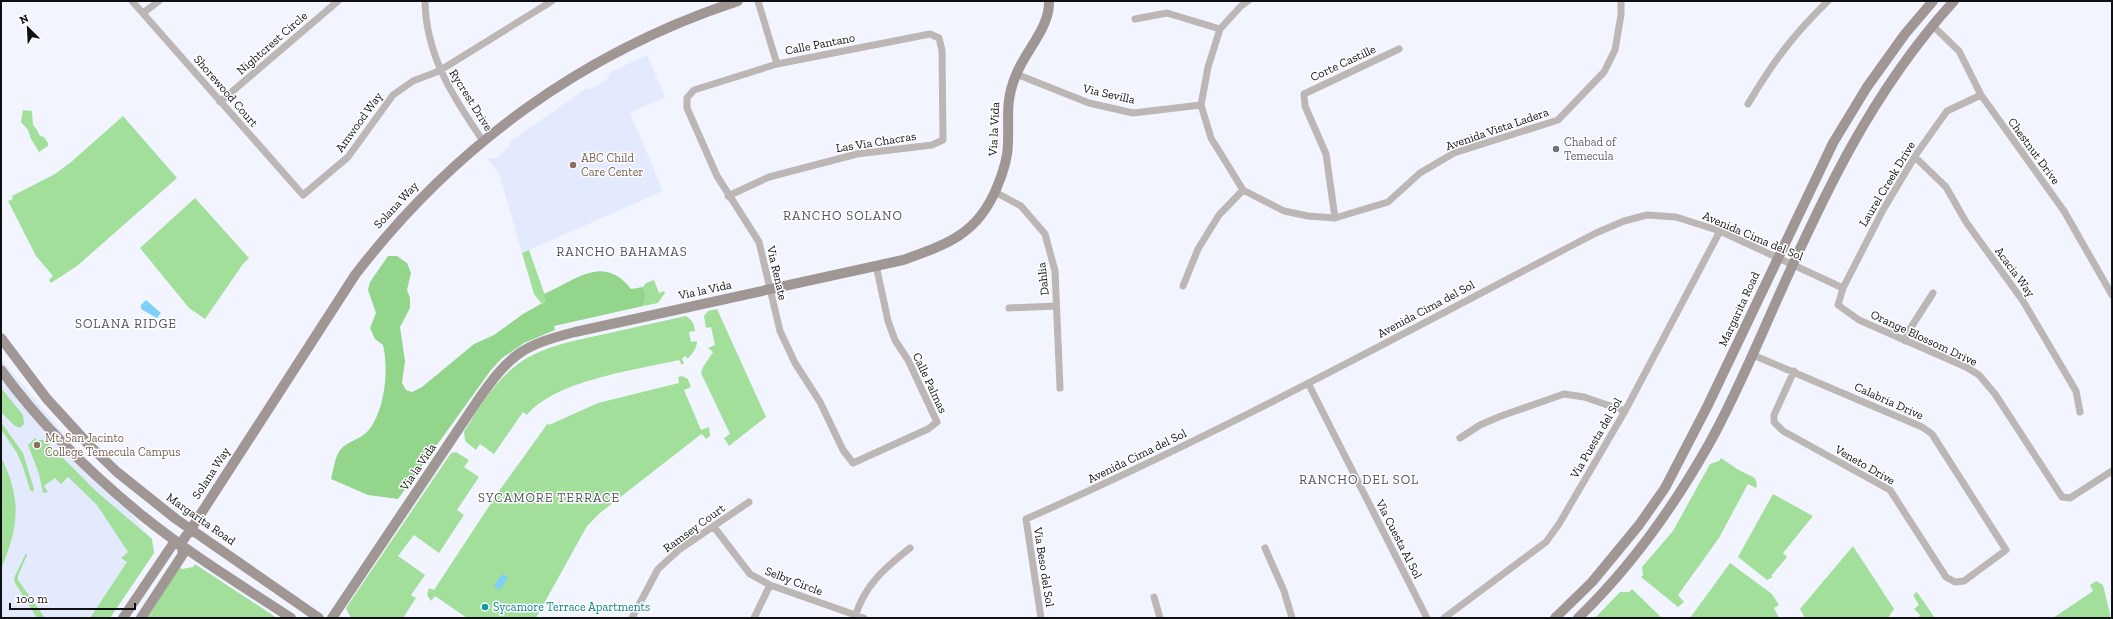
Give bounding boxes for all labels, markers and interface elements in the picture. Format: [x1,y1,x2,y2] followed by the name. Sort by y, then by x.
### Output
[8,8,48,48] north arrow
[234,8,310,77] street label: Nightcrest Circle
[18,11,31,27] text: N
[784,30,856,58] street label: Calle Pantano
[1308,42,1378,84] street label: Corte Castille
[191,52,261,130] street label: Shorewood Court
[446,67,496,134] street label: Rycrest Drive
[1081,81,1137,107] street label: Via Sevilla
[333,89,386,155] street label: Amwood Way
[986,101,1002,157] street label: Via la Vida
[1444,105,1551,153] street label: Avenida Vista Ladera
[2005,115,2063,187] street label: Chestnut Drive
[835,129,917,155] street label: Las Via Chacras
[1564,135,1617,163] place label: Chabad of Temecula
[1856,139,1918,229] street label: Laurel Creek Drive
[1551,144,1561,154] marker: Chabad of Temecula
[581,151,643,179] place label: ABC Child Care Center
[568,160,578,170] marker: ABC Child Care Center
[371,178,422,231] street label: Solana Way
[783,208,903,223] district label: RANCHO SOLANO
[1701,208,1805,264] street label: Avenida Cima del Sol
[556,244,688,259] district label: RANCHO BAHAMAS
[764,244,790,302] street label: Via Renate
[1992,244,2038,300] street label: Acacia Way
[1034,262,1052,296] street label: Dahlia
[1716,269,1763,349] street label: Margarita Road
[676,277,733,303] street label: Via la Vida
[1375,277,1477,341] street label: Avenida Cima del Sol
[1869,307,1980,369] street label: Orange Blossom Drive
[75,316,177,331] district label: SOLANA RIDGE
[910,350,950,416] street label: Calle Palmas
[1852,380,1926,423] street label: Calabria Drive
[1567,395,1625,482] street label: Via Puesta del Sol
[1085,426,1189,486] street label: Avenida Cima del Sol
[45,431,180,459] place label: Mt. San Jacinto College Temecula Campus
[32,440,42,450] marker: Mt. San Jacinto College Temecula Campus
[397,441,439,494] street label: Via la Vida
[1832,442,1898,488] street label: Veneto Drive
[189,444,233,502] street label: Solana Way
[1299,472,1419,487] district label: RANCHO DEL SOL
[164,490,238,548] street label: Margarita Road
[478,490,620,505] district label: SYCAMORE TERRACE
[1373,496,1425,581] street label: Via Cuesta Al Sol
[660,501,728,555] street label: Ramsey Court
[1031,525,1057,608] street label: Via Beso del Sol
[763,564,825,599] street label: Selby Circle
[10,585,135,611] scale bar
[16,592,48,606] text: 100 m
[493,600,650,614] place label: Sycamore Terrace Apartments
[480,602,490,612] marker: Sycamore Terrace Apartments

